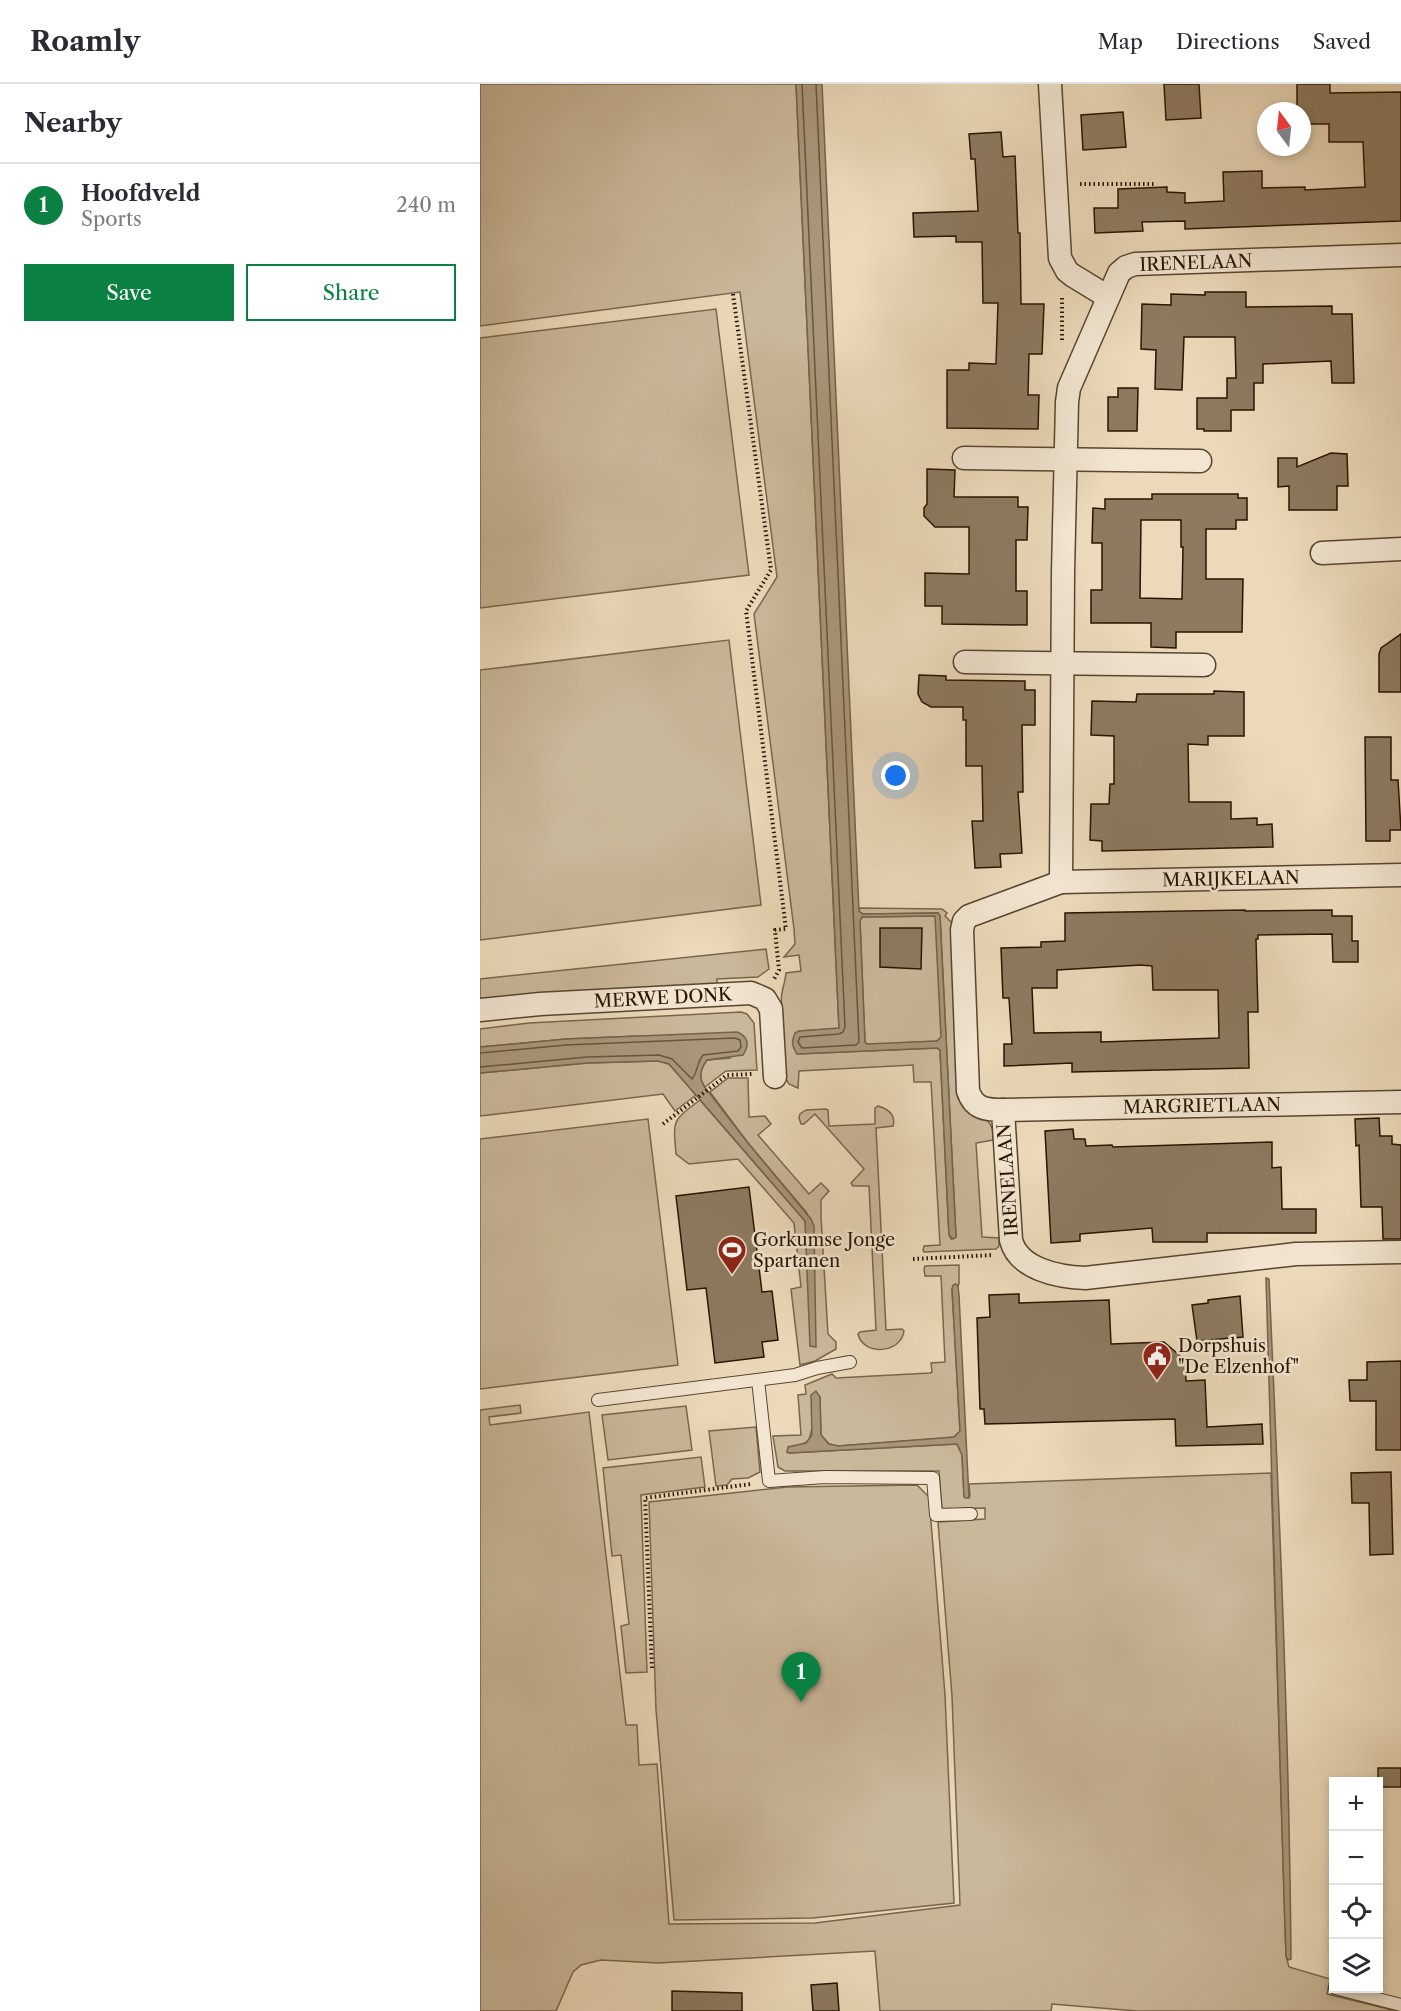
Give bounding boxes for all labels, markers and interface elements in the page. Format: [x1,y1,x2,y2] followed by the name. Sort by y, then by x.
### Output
[30,24,140,58] text: Roamly
[1098,29,1143,54] text: Map
[1176,29,1280,54] text: Directions
[1313,29,1371,54] text: Saved
[1257,102,1311,156] north arrow
[24,107,122,139] text: Nearby
[81,180,200,207] text: Hoofdveld
[39,193,48,217] text: 1
[396,193,456,217] text: 240 m
[81,207,142,231] text: Sports
[1139,250,1253,276] street label: IRENELAAN
[24,264,234,321] button: Save
[246,264,456,321] button: Share
[881,761,910,790] your location
[1162,867,1300,891] street label: MARIJKELAAN
[593,983,734,1013] street label: MERWE DONK
[1123,1094,1281,1118] street label: MARGRIETLAAN
[993,1123,1023,1237] street label: IRENELAAN
[753,1229,895,1272] place label: Gorkumse Jonge Spartanen
[716,1234,748,1276] sports icon: Gorkumse Jonge Spartanen
[1178,1335,1299,1378] place label: Dorpshuis "De Elzenhof"
[1141,1340,1173,1382] public building icon: Dorpshuis "De Elzenhof"
[782,1652,820,1702] pin: 1
[1329,1777,1383,1993] map controls
[1329,1777,1383,1831] button: +
[1329,1831,1383,1885] button: −
[1329,1885,1383,1939] button: locate
[1329,1939,1383,1993] button: layers

